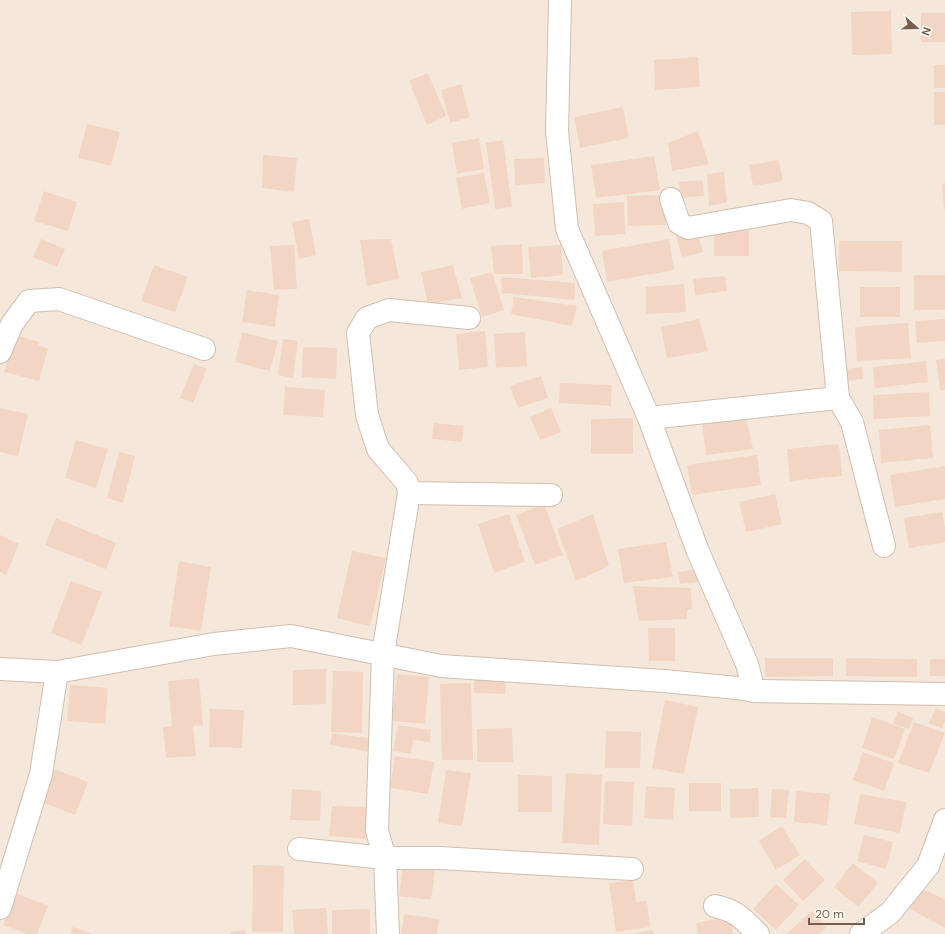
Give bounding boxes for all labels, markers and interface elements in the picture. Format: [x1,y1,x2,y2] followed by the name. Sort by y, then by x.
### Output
[897,8,937,48] north arrow
[918,25,934,38] text: N
[809,900,864,926] scale bar
[815,906,844,922] text: 20 m

